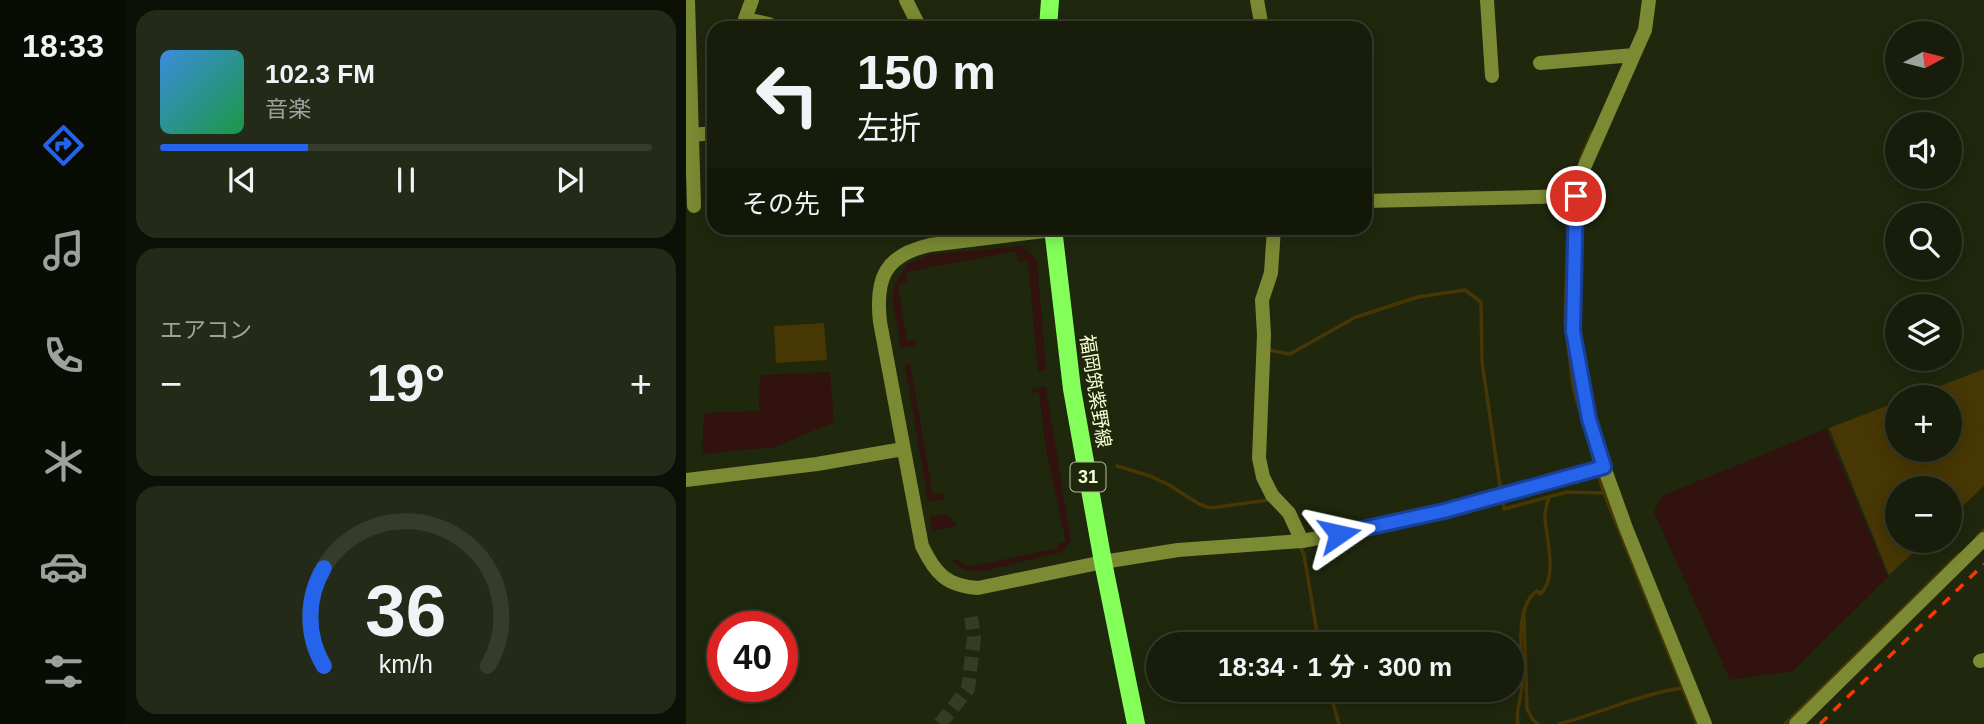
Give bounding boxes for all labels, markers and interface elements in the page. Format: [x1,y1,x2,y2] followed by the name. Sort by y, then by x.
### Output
[1885,21,1962,98] north arrow
[1885,21,1962,553] map controls
[22,28,104,64] text: 18:33
[857,45,996,99] text: 150 m
[742,49,833,140] icon: left
[265,59,375,89] text: 102.3 FM
[265,96,311,122] text: 音楽
[857,110,921,146] text: 左折
[1885,112,1962,189] button: sound
[39,121,88,170] icon: directions
[223,161,261,199] icon: previous
[387,161,425,199] icon: pause
[551,161,589,199] icon: next
[1546,166,1606,226] pin
[1557,177,1595,215] icon: arrive
[834,182,872,220] icon: arrive
[742,189,820,219] text: その先
[1885,203,1962,280] button: search
[39,226,88,275] icon: music
[1885,294,1962,371] button: layers
[160,317,252,343] text: エアコン
[39,331,88,380] icon: phone
[1076,333,1115,449] street label: 福岡筑紫野線
[367,354,445,412] text: 19°
[160,363,182,405] text: −
[630,363,652,405] text: +
[1885,385,1962,462] button: +
[39,437,88,486] icon: climate
[1070,462,1106,491] road number: 31
[1885,476,1962,553] button: −
[1302,497,1376,571] position arrow
[39,542,88,591] icon: car
[366,570,446,651] text: 36
[707,611,798,702] speed limit sign: 40
[39,647,88,696] icon: filters
[379,650,433,678] text: km/h
[1218,652,1452,682] text: 18:34 · 1 分 · 300 m

